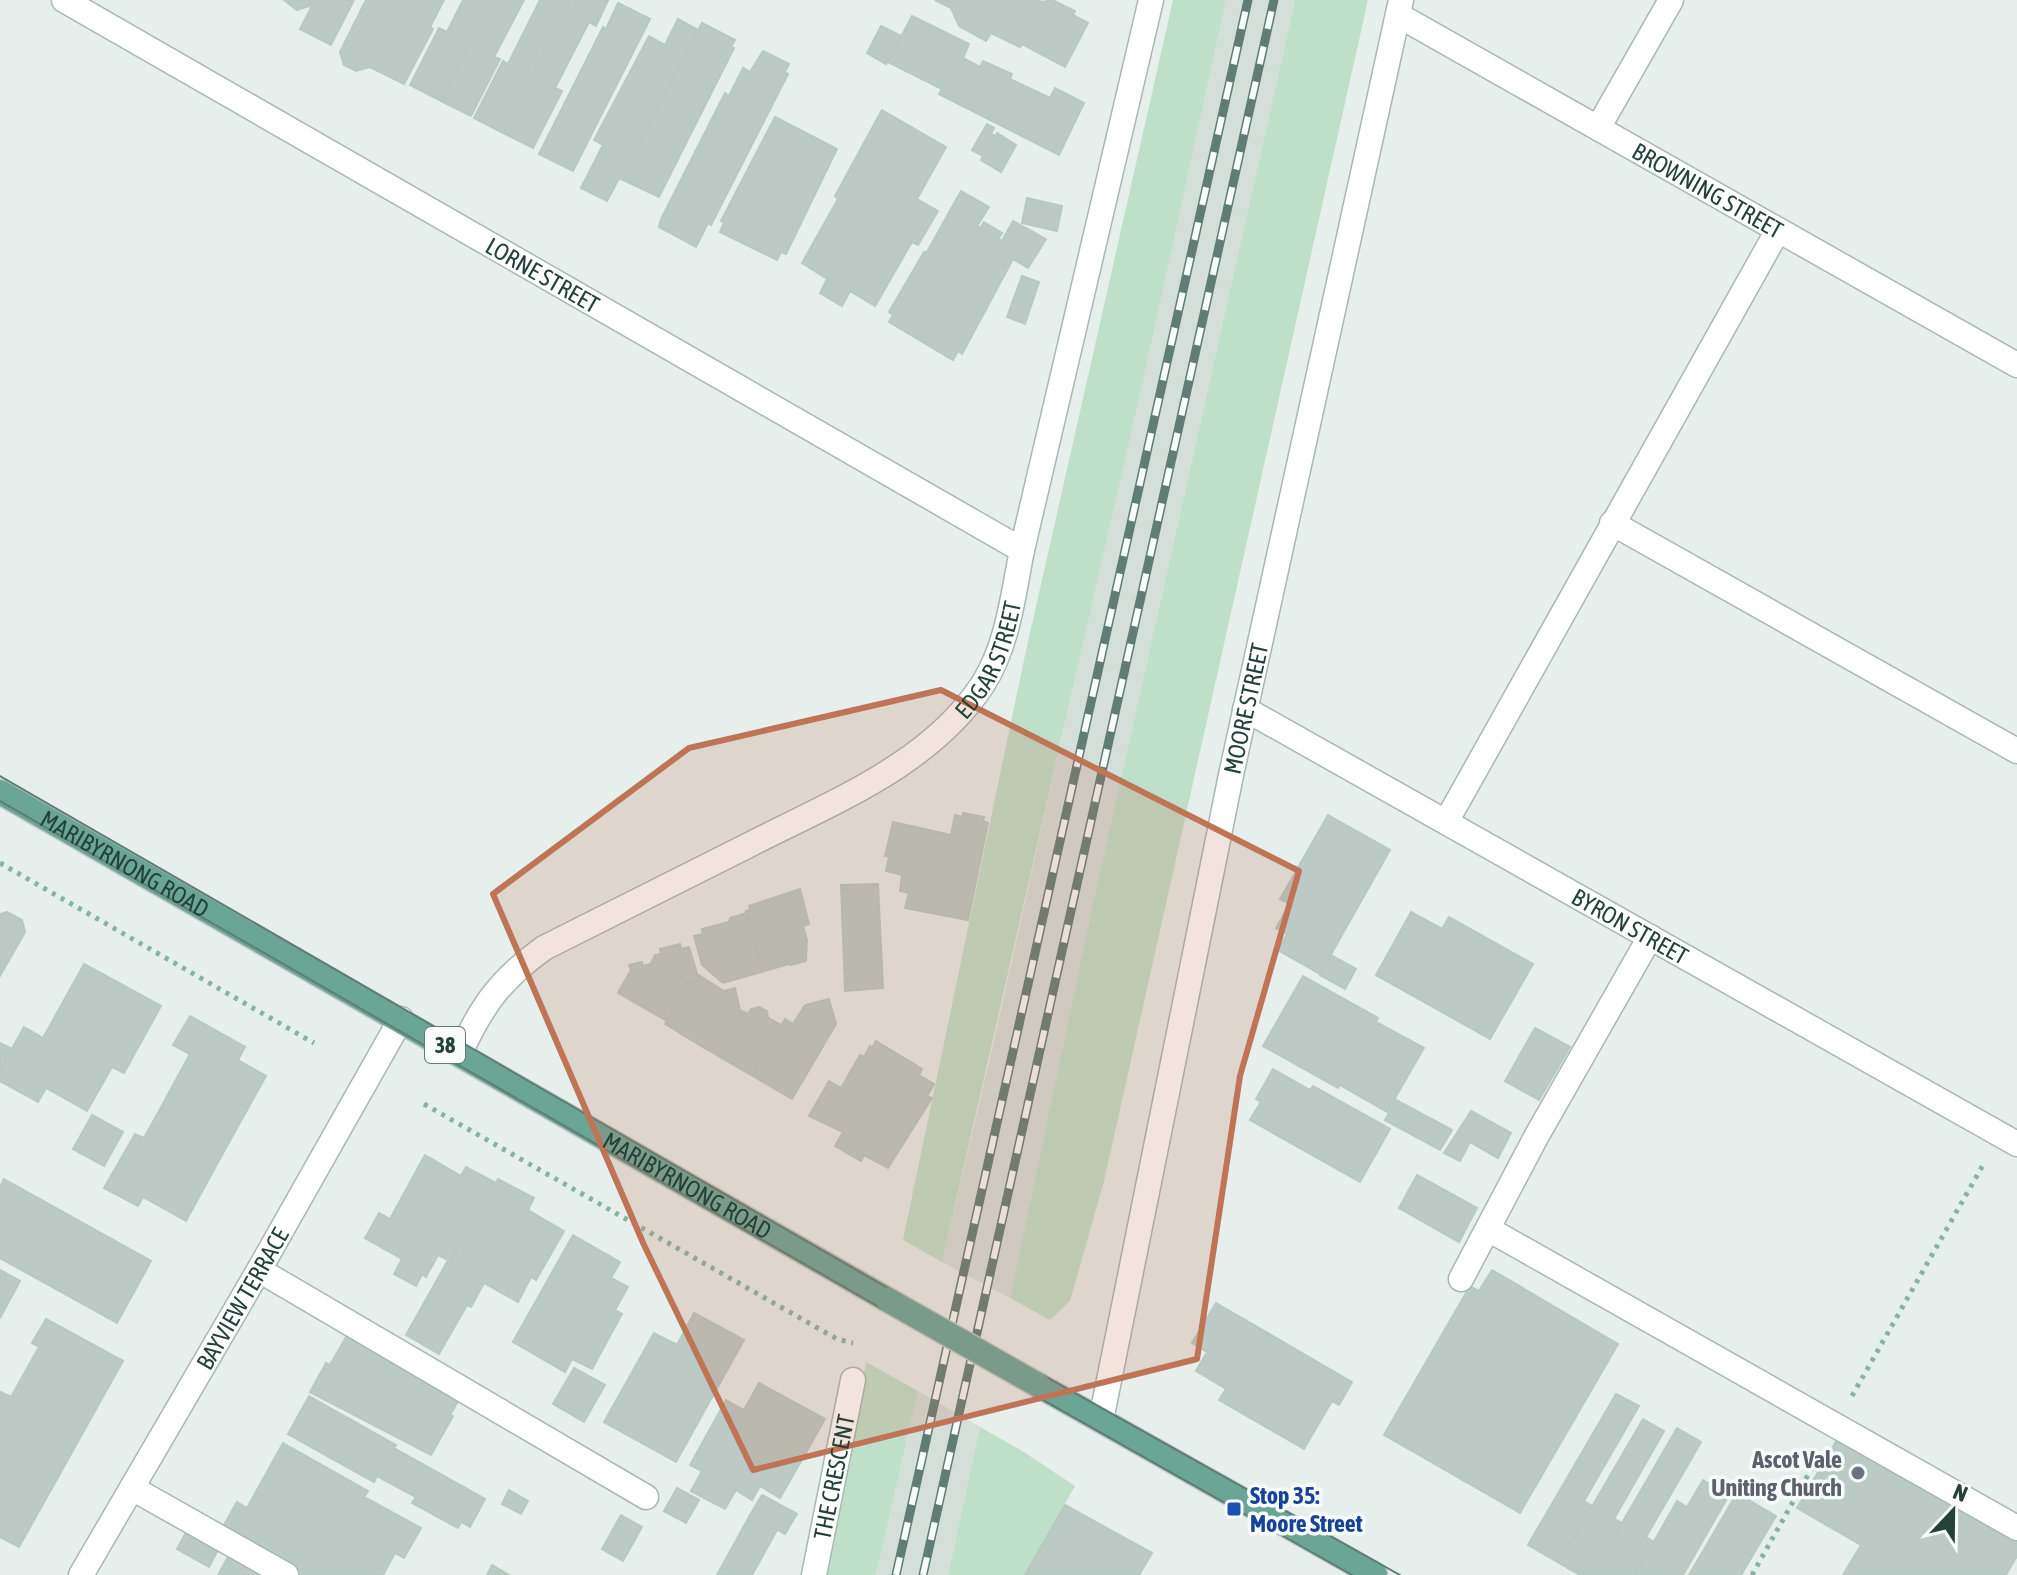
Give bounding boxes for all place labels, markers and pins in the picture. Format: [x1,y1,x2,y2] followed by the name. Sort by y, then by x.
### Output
[1711,1446,1842,1501] place label: Ascot Vale Uniting Church
[1849,1464,1867,1482] marker: Ascot Vale Uniting Church
[1250,1482,1363,1537] place label: Stop 35: Moore Street
[1225,1500,1243,1518] marker: Stop 35: Moore Street

